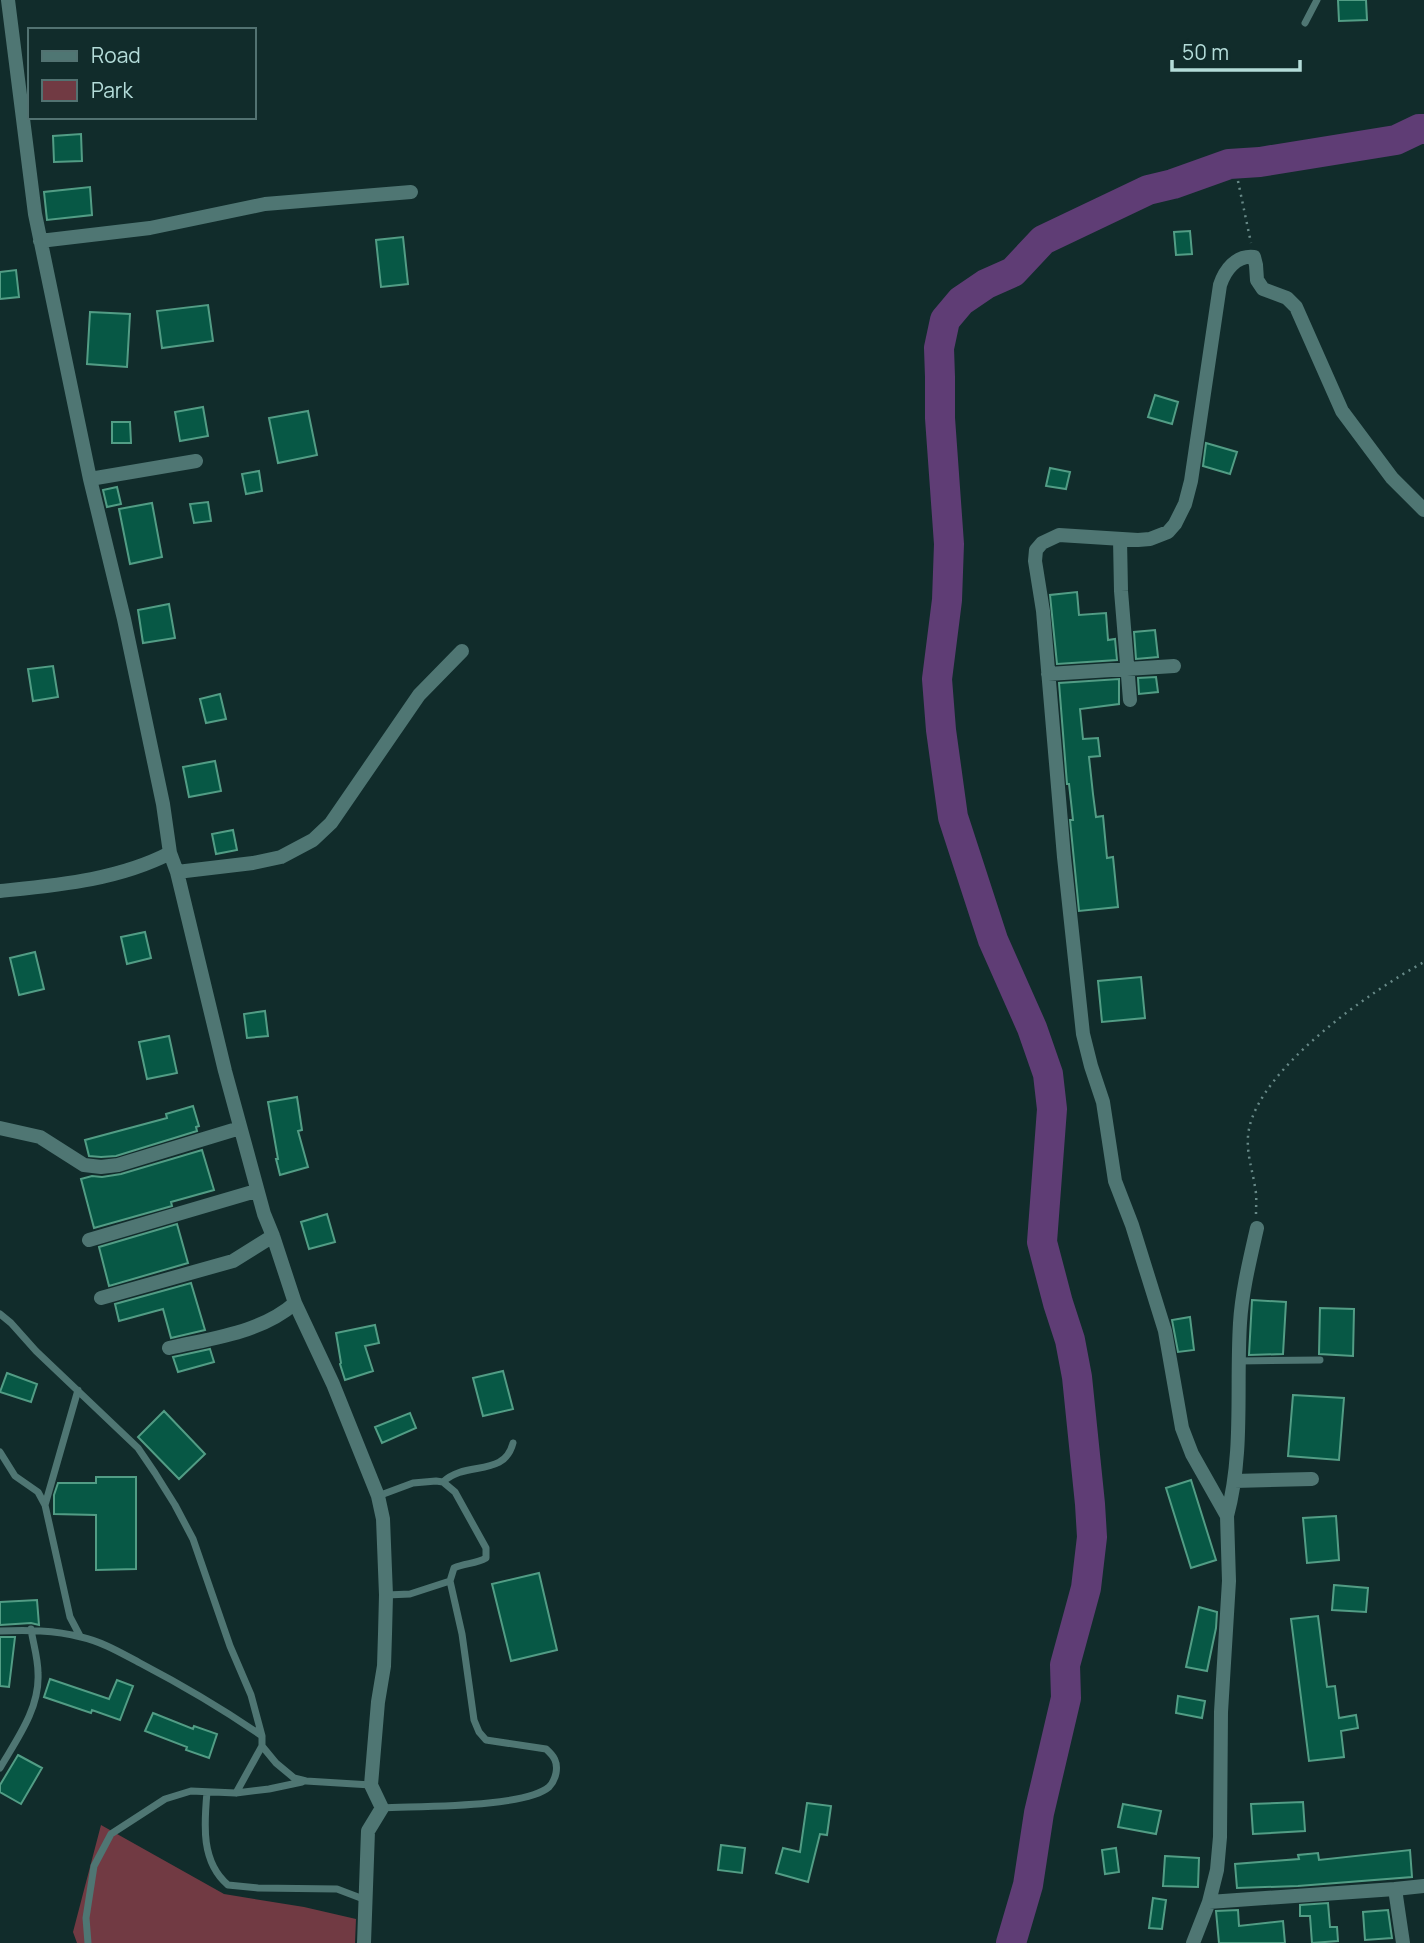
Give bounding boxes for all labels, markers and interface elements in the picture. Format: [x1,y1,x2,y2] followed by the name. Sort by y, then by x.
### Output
[28,28,256,119] legend
[1172,28,1300,72] scale bar
[1182,38,1229,66] text: 50 m
[91,41,141,69] text: Road
[91,76,133,104] text: Park

